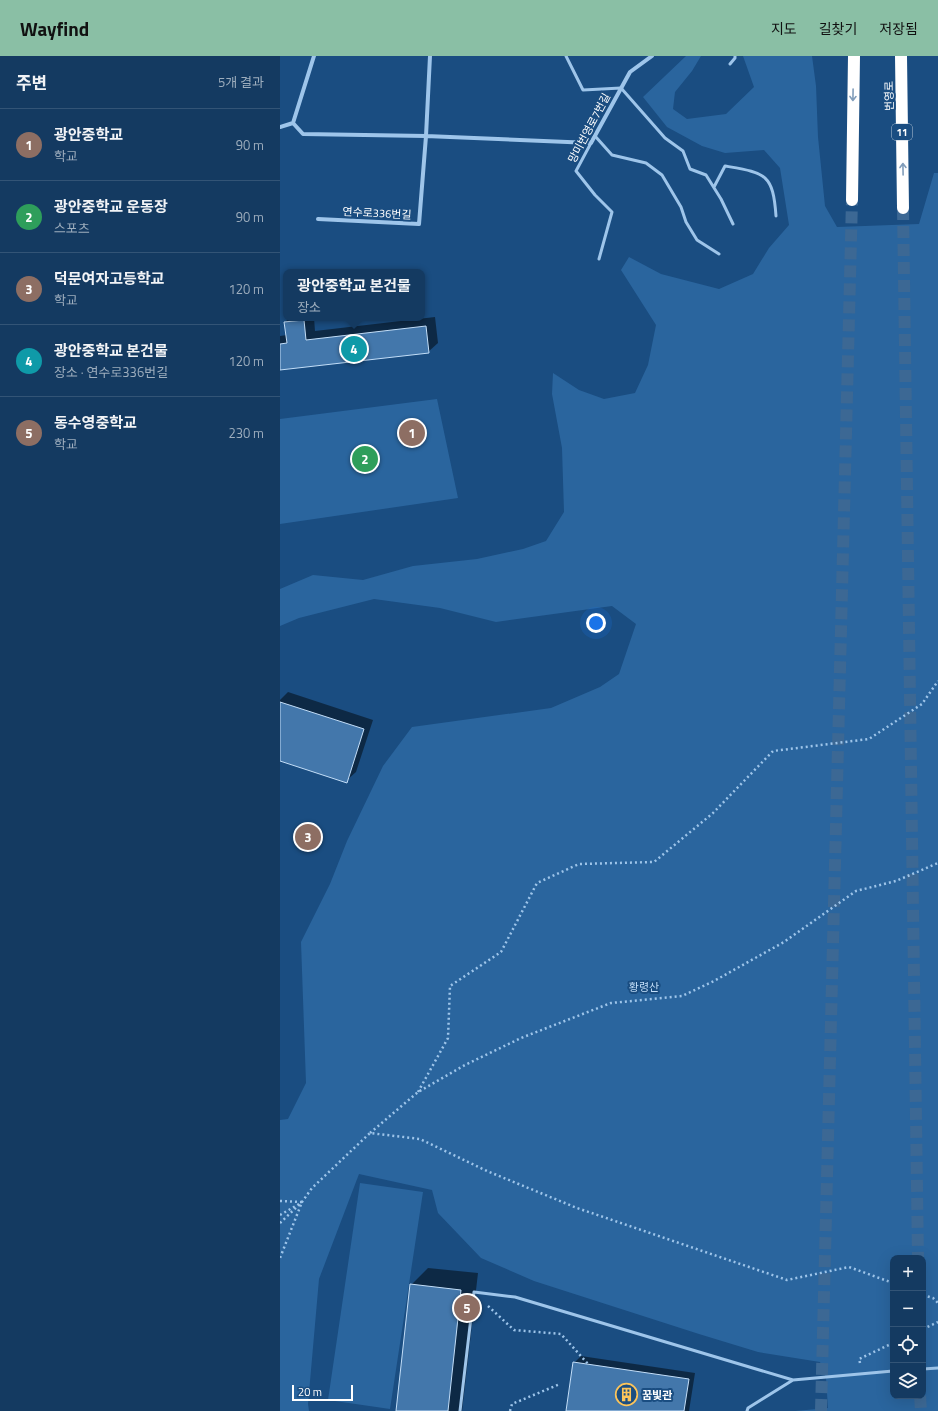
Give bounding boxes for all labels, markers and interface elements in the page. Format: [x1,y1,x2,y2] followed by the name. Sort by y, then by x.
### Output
[20,14,89,43] text: Wayfind
[771,18,797,39] text: 지도
[819,18,857,39] text: 길찾기
[879,18,918,39] text: 저장됨
[16,70,47,96] text: 주변
[218,72,264,92] text: 5개 결과
[881,81,897,111] street label: 번영로
[849,88,857,101] one-way arrow
[564,90,614,166] street label: 망미번영로7번길
[54,123,123,146] text: 광안중학교
[892,124,912,140] road number: 11
[25,135,33,155] text: 1
[236,135,264,155] text: 90 m
[54,146,78,166] text: 학교
[899,163,907,176] one-way arrow
[54,195,168,218] text: 광안중학교 운동장
[342,203,412,223] street label: 연수로336번길
[25,207,33,227] text: 2
[236,207,264,227] text: 90 m
[54,218,90,238] text: 스포츠
[54,267,164,290] text: 덕문여자고등학교
[283,269,425,321] popup
[297,274,411,297] text: 광안중학교 본건물
[25,279,33,299] text: 3
[228,279,264,299] text: 120 m
[54,290,78,310] text: 학교
[297,297,321,317] text: 장소
[341,334,367,364] pin: 4
[54,339,168,362] text: 광안중학교 본건물
[25,351,33,371] text: 4
[228,351,264,371] text: 120 m
[54,362,168,382] text: 장소 · 연수로336번길
[54,411,137,434] text: 동수영중학교
[399,418,425,448] pin: 1
[25,423,33,443] text: 5
[228,423,264,443] text: 230 m
[54,434,78,454] text: 학교
[352,444,378,474] pin: 2
[586,613,606,633] your location
[295,822,321,852] pin: 3
[629,979,659,995] park label: 황령산
[890,1255,926,1399] map controls
[890,1255,926,1291] button: +
[890,1291,926,1327] button: −
[454,1293,480,1323] pin: 5
[890,1327,926,1363] button: locate
[890,1363,926,1399] button: layers
[614,1382,640,1408] building icon: 꿈빛관
[292,1383,353,1402] scale bar
[298,1384,322,1400] text: 20 m
[642,1387,672,1403] place label: 꿈빛관

